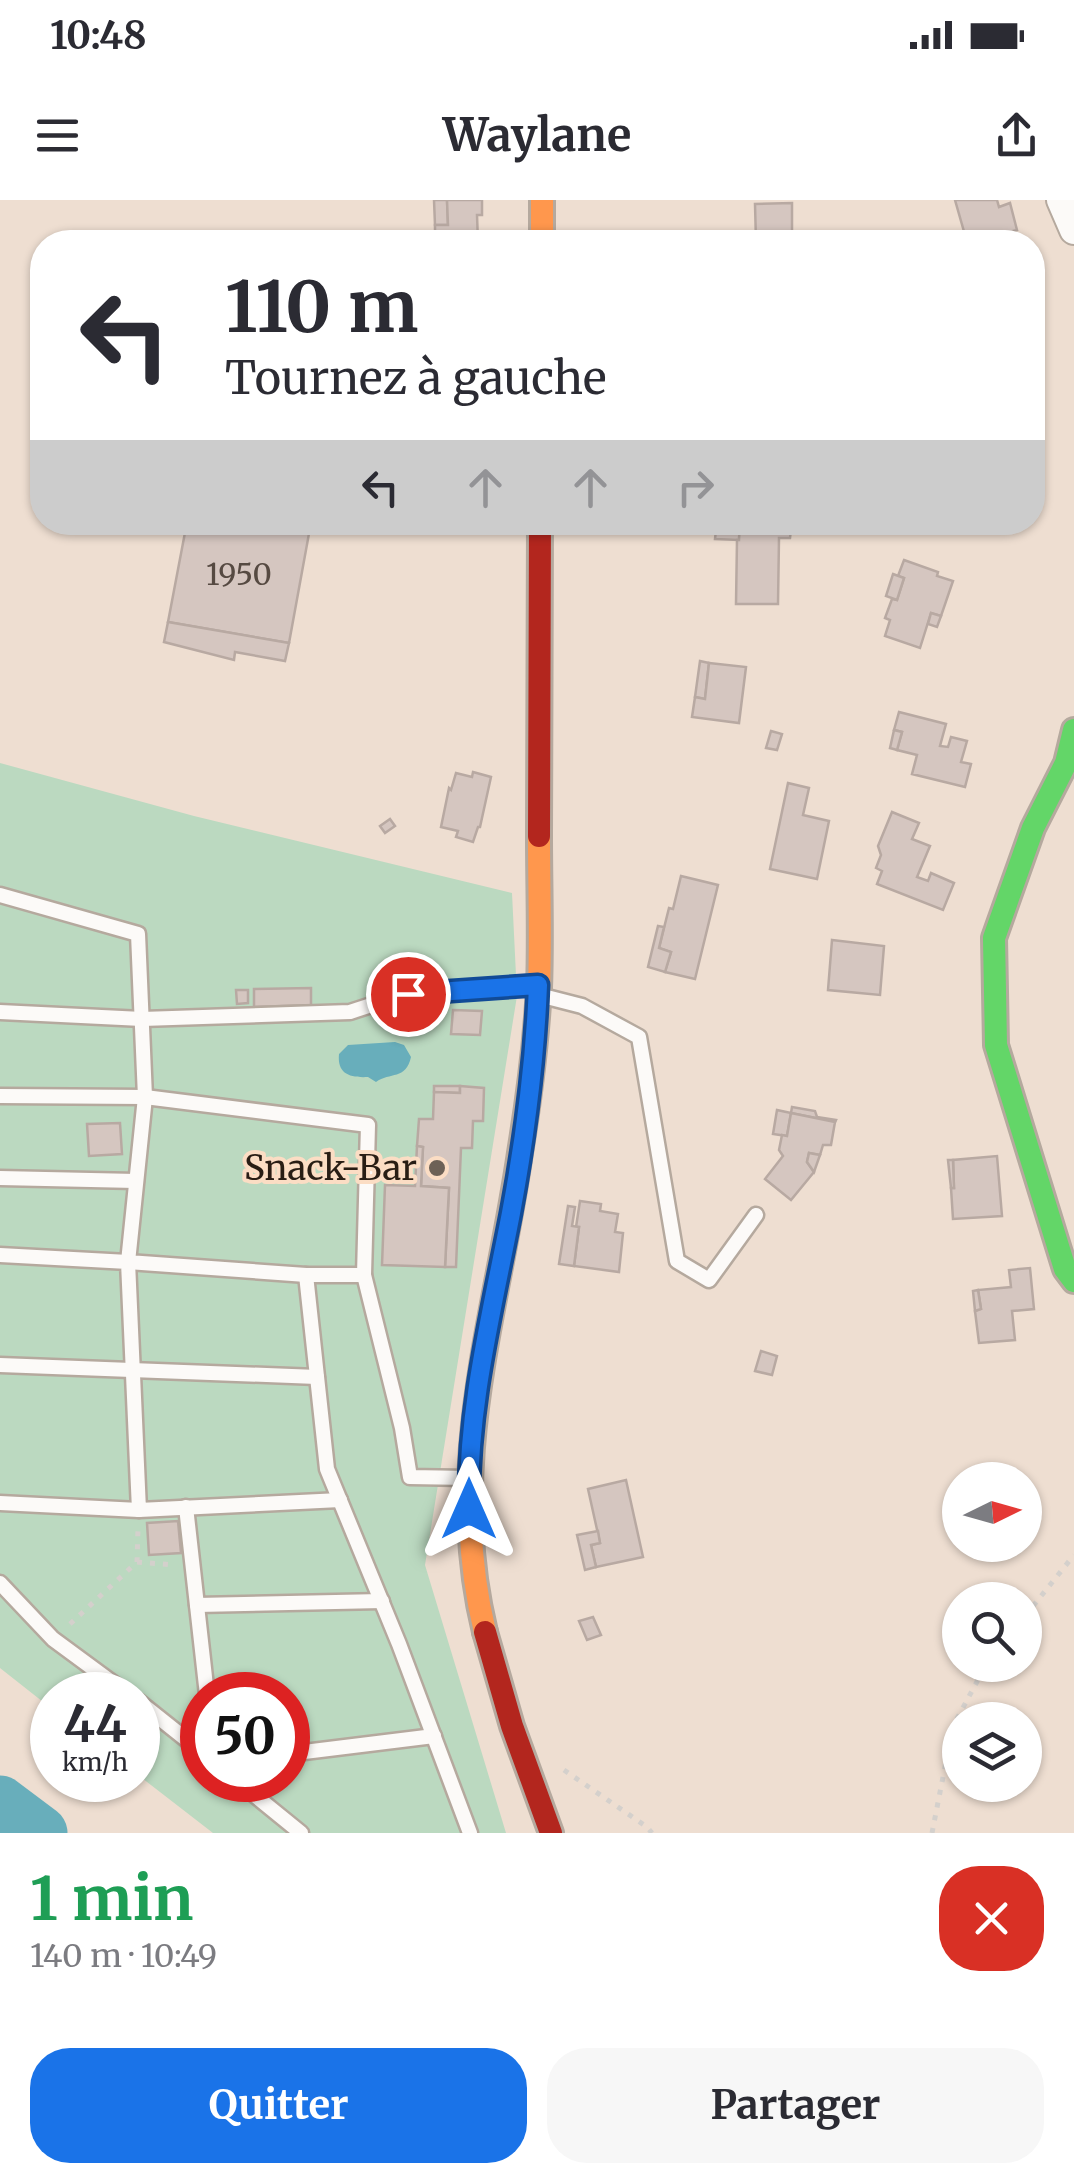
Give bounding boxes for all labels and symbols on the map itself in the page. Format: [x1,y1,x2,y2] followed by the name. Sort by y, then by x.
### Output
[206,555,272,593] house number: 1950
[366,952,451,1037] pin
[244,1146,417,1190] place label: Snack-Bar
[426,1157,448,1179] marker: Snack-Bar
[417,1457,521,1561] position arrow
[942,1462,1042,1562] north arrow
[180,1672,310,1802] speed limit sign: 50

